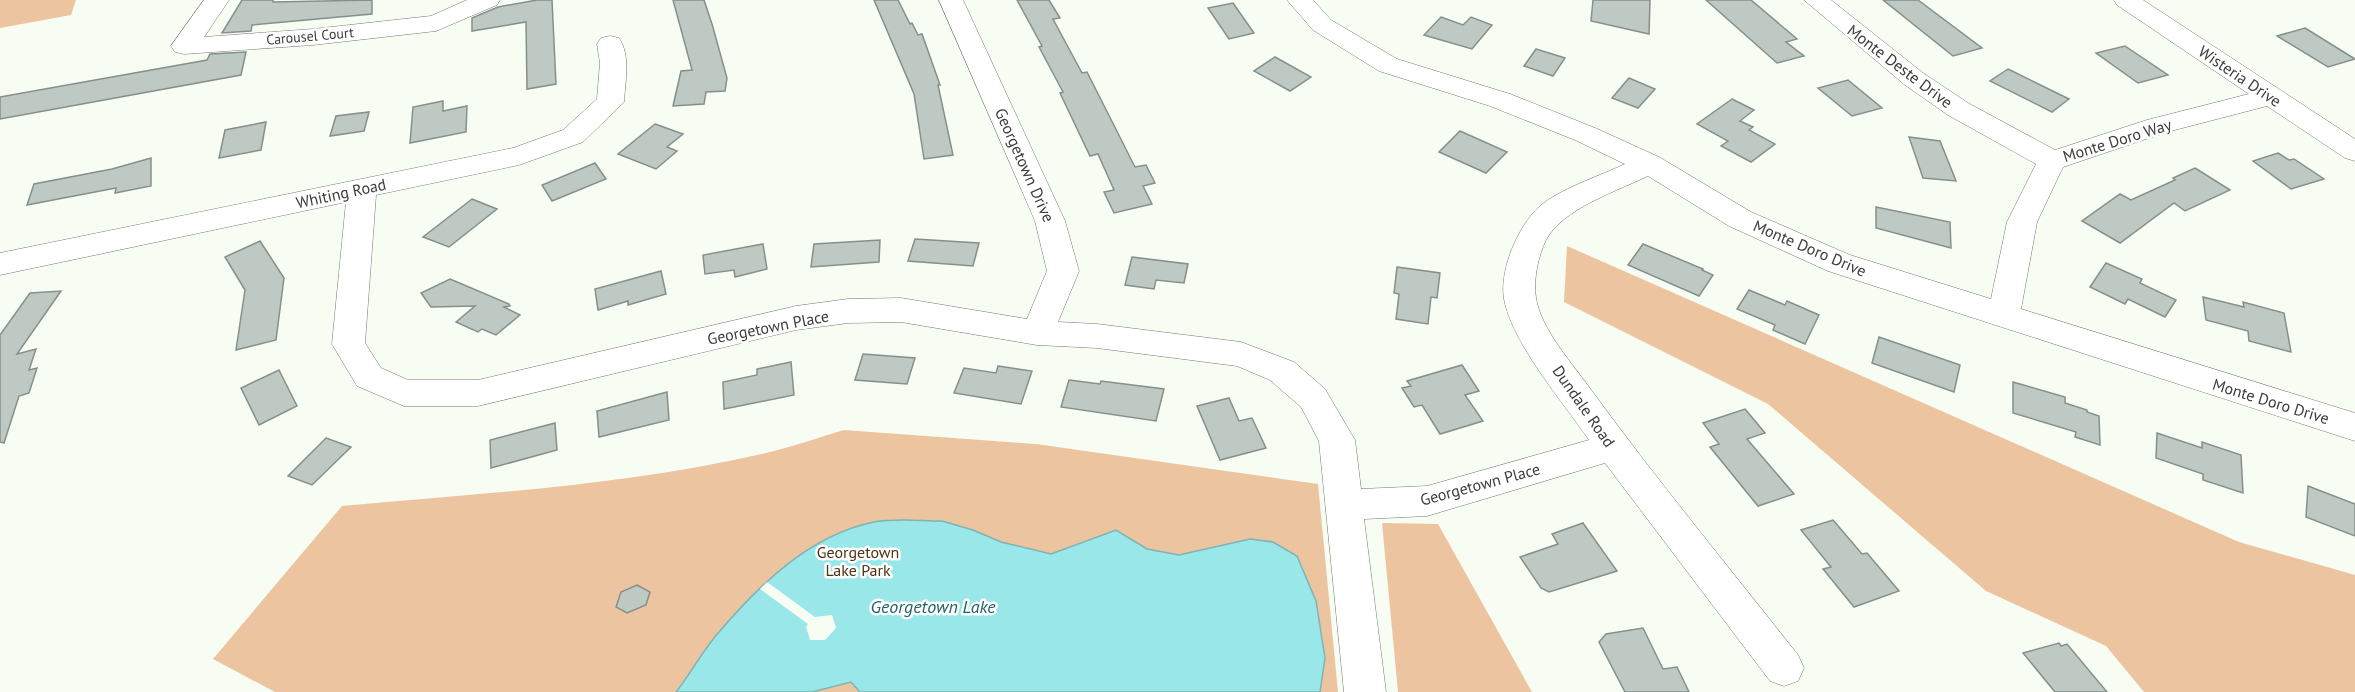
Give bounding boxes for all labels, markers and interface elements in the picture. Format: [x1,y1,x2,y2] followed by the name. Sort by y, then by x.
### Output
[1843,20,1957,112] street label: Monte Deste Drive
[265,23,355,49] street label: Carousel Court
[2195,41,2285,111] street label: Wisteria Drive
[991,105,1059,225] street label: Georgetown Drive
[2060,114,2174,166] street label: Monte Doro Way
[294,174,388,212] street label: Whiting Road
[1750,215,1870,281] street label: Monte Doro Drive
[705,305,831,349] street label: Georgetown Place
[1548,361,1620,451] street label: Dundale Road
[2210,374,2332,428] street label: Monte Doro Drive
[1418,458,1542,510] street label: Georgetown Place
[817,542,899,580] park label: Georgetown Lake Park
[870,595,996,618] water label: Georgetown Lake

